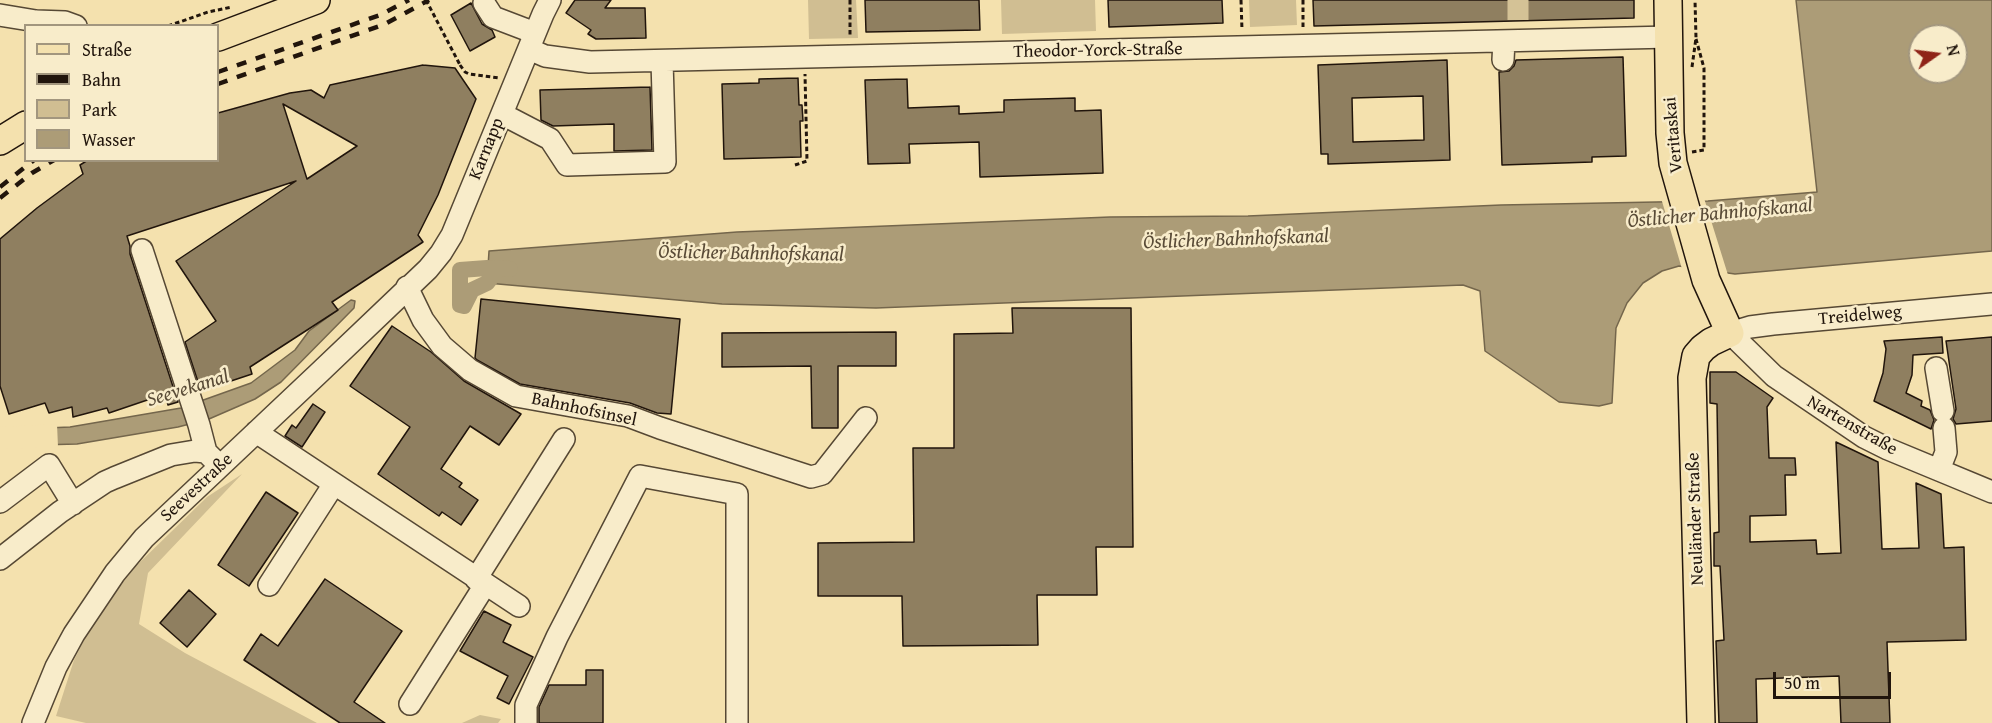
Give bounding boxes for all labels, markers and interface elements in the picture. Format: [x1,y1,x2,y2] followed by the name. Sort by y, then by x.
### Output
[24,24,219,162] legend
[1908,24,1968,84] north arrow
[82,36,132,63] text: Straße
[1013,39,1183,63] street label: Theodor-Yorck-Straße
[1941,42,1966,58] text: N
[82,66,121,93] text: Bahn
[82,96,117,123] text: Park
[1660,96,1688,174] street label: Veritaskai
[465,115,509,183] street label: Karnapp
[82,126,135,153] text: Wasser
[1626,194,1814,234] water label: Östlicher Bahnhofskanal
[1143,225,1329,255] water label: Östlicher Bahnhofskanal
[658,240,844,268] water label: Östlicher Bahnhofskanal
[1817,302,1903,330] street label: Treidelweg
[144,365,232,413] water label: Seevekanal
[529,388,639,432] street label: Bahnhofsinsel
[1803,391,1901,461] street label: Nartenstraße
[156,449,238,527] street label: Seevestraße
[1683,452,1709,586] street label: Neuländer Straße
[1776,660,1894,698] scale bar
[1784,669,1820,696] text: 50 m

